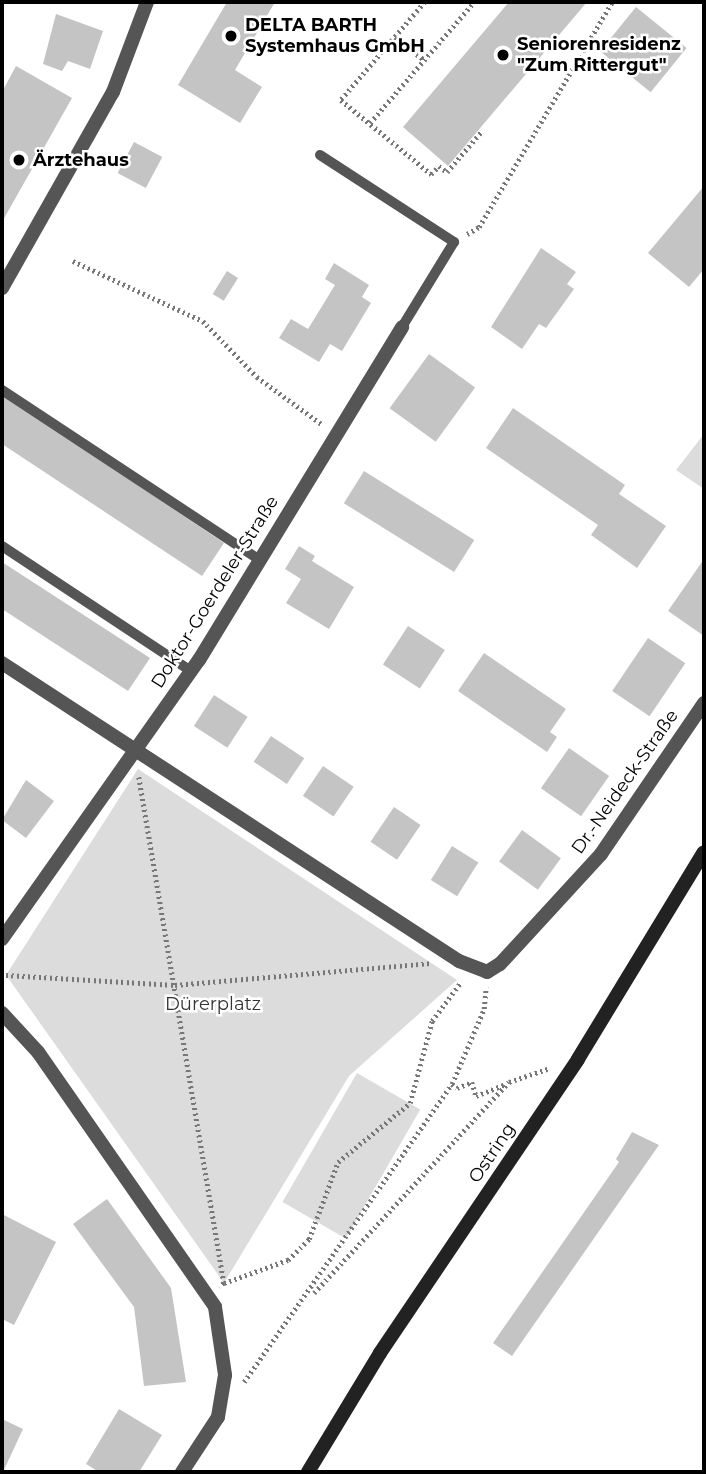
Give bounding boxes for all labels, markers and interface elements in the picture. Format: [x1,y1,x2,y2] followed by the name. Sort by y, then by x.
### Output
[245,15,425,58] place label: DELTA BARTH Systemhaus GmbH
[223,28,239,44] marker: DELTA BARTH Systemhaus GmbH
[517,34,681,76] place label: Seniorenresidenz "Zum Rittergut"
[495,47,511,63] marker: Seniorenresidenz "Zum Rittergut"
[33,149,129,171] place label: Ärztehaus
[11,152,27,168] marker: Ärztehaus
[147,492,283,692] street label: Doktor-Goerdeler-Straße
[567,706,683,858] street label: Dr.-Neideck-Straße
[165,993,261,1015] park label: Dürerplatz
[464,1119,520,1187] street label: Ostring

